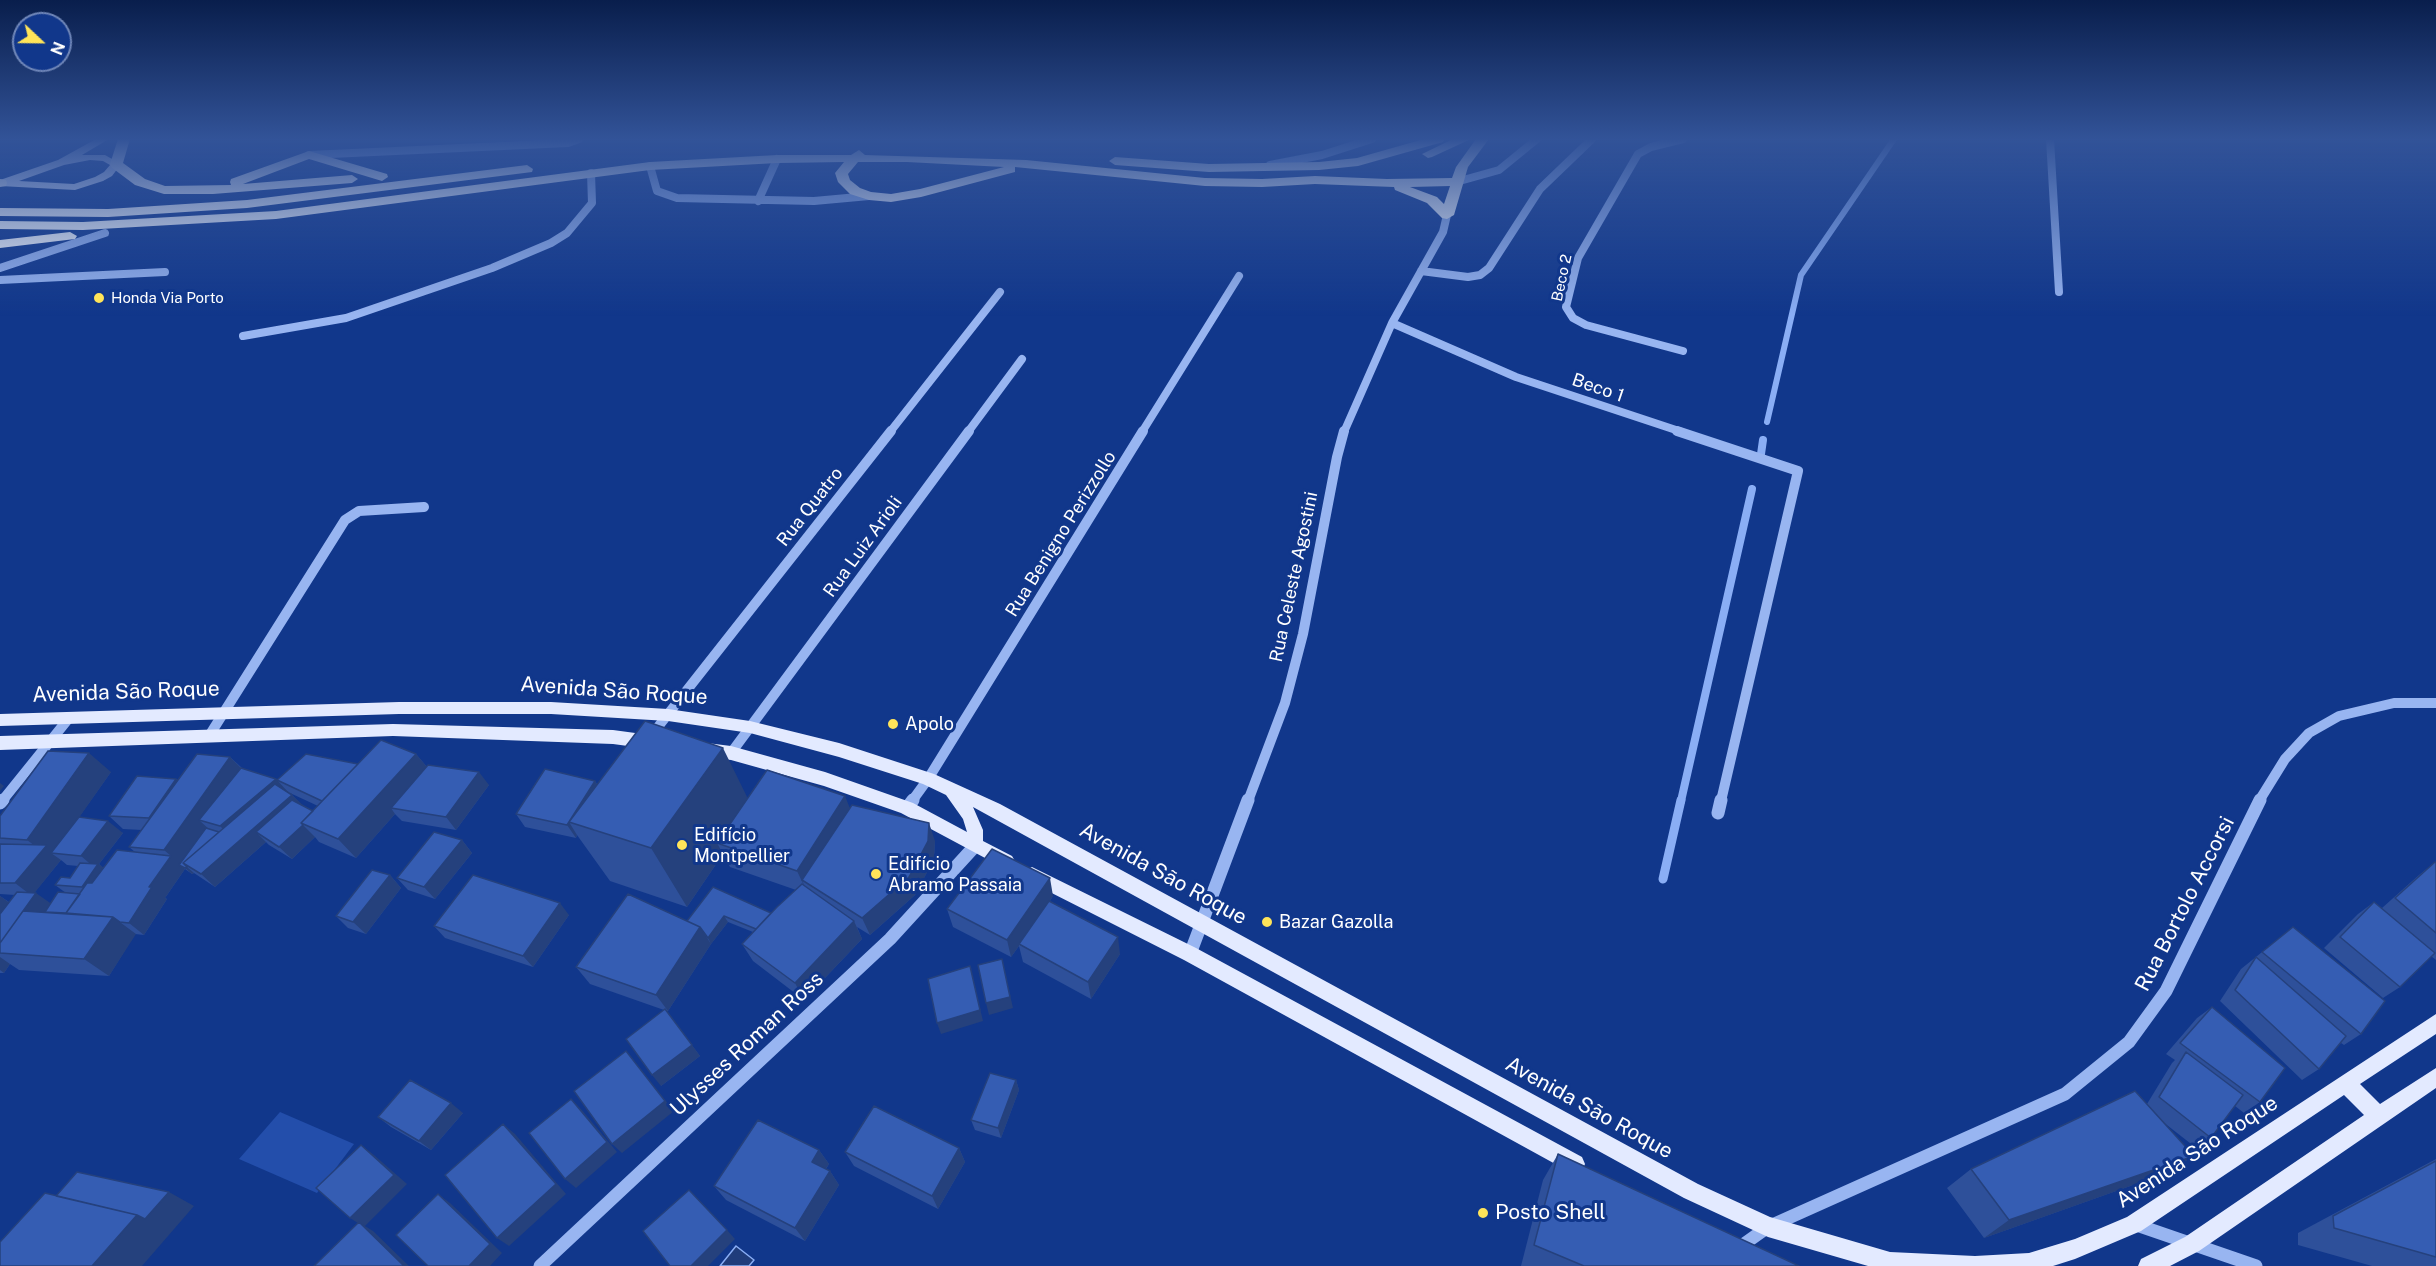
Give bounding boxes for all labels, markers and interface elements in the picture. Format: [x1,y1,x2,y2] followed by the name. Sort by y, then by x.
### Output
[12,12,72,72] north arrow
[46,39,68,58] text: N
[1548,253,1576,303] street label: Beco 2
[111,289,224,307] place label: Honda Via Porto
[92,291,106,305] marker: Honda Via Porto
[1569,369,1627,407] street label: Beco 1
[1001,447,1121,621] street label: Rua Benigno Perizzollo
[772,463,848,551] street label: Rua Quatro
[1265,490,1323,664] street label: Rua Celeste Agostini
[819,492,907,602] street label: Rua Luiz Arioli
[520,672,708,710] street label: Avenida São Roque
[32,676,220,708] street label: Avenida São Roque
[905,713,954,735] place label: Apolo
[886,717,900,731] marker: Apolo
[2130,812,2240,996] street label: Rua Bortolo Accorsi
[1075,818,1251,930] street label: Avenida São Roque
[694,824,790,866] place label: Edifício Montpellier
[675,838,689,852] marker: Edifício Montpellier
[888,853,1022,896] place label: Edifício Abramo Passaia
[869,867,883,881] marker: Edifício Abramo Passaia
[1279,911,1393,933] place label: Bazar Gazolla
[1260,915,1274,929] marker: Bazar Gazolla
[665,967,829,1121] street label: Ulysses Roman Ross
[1501,1052,1677,1164] street label: Avenida São Roque
[2112,1090,2282,1214] street label: Avenida São Roque
[1495,1200,1606,1226] place label: Posto Shell
[1476,1206,1490,1220] marker: Posto Shell

